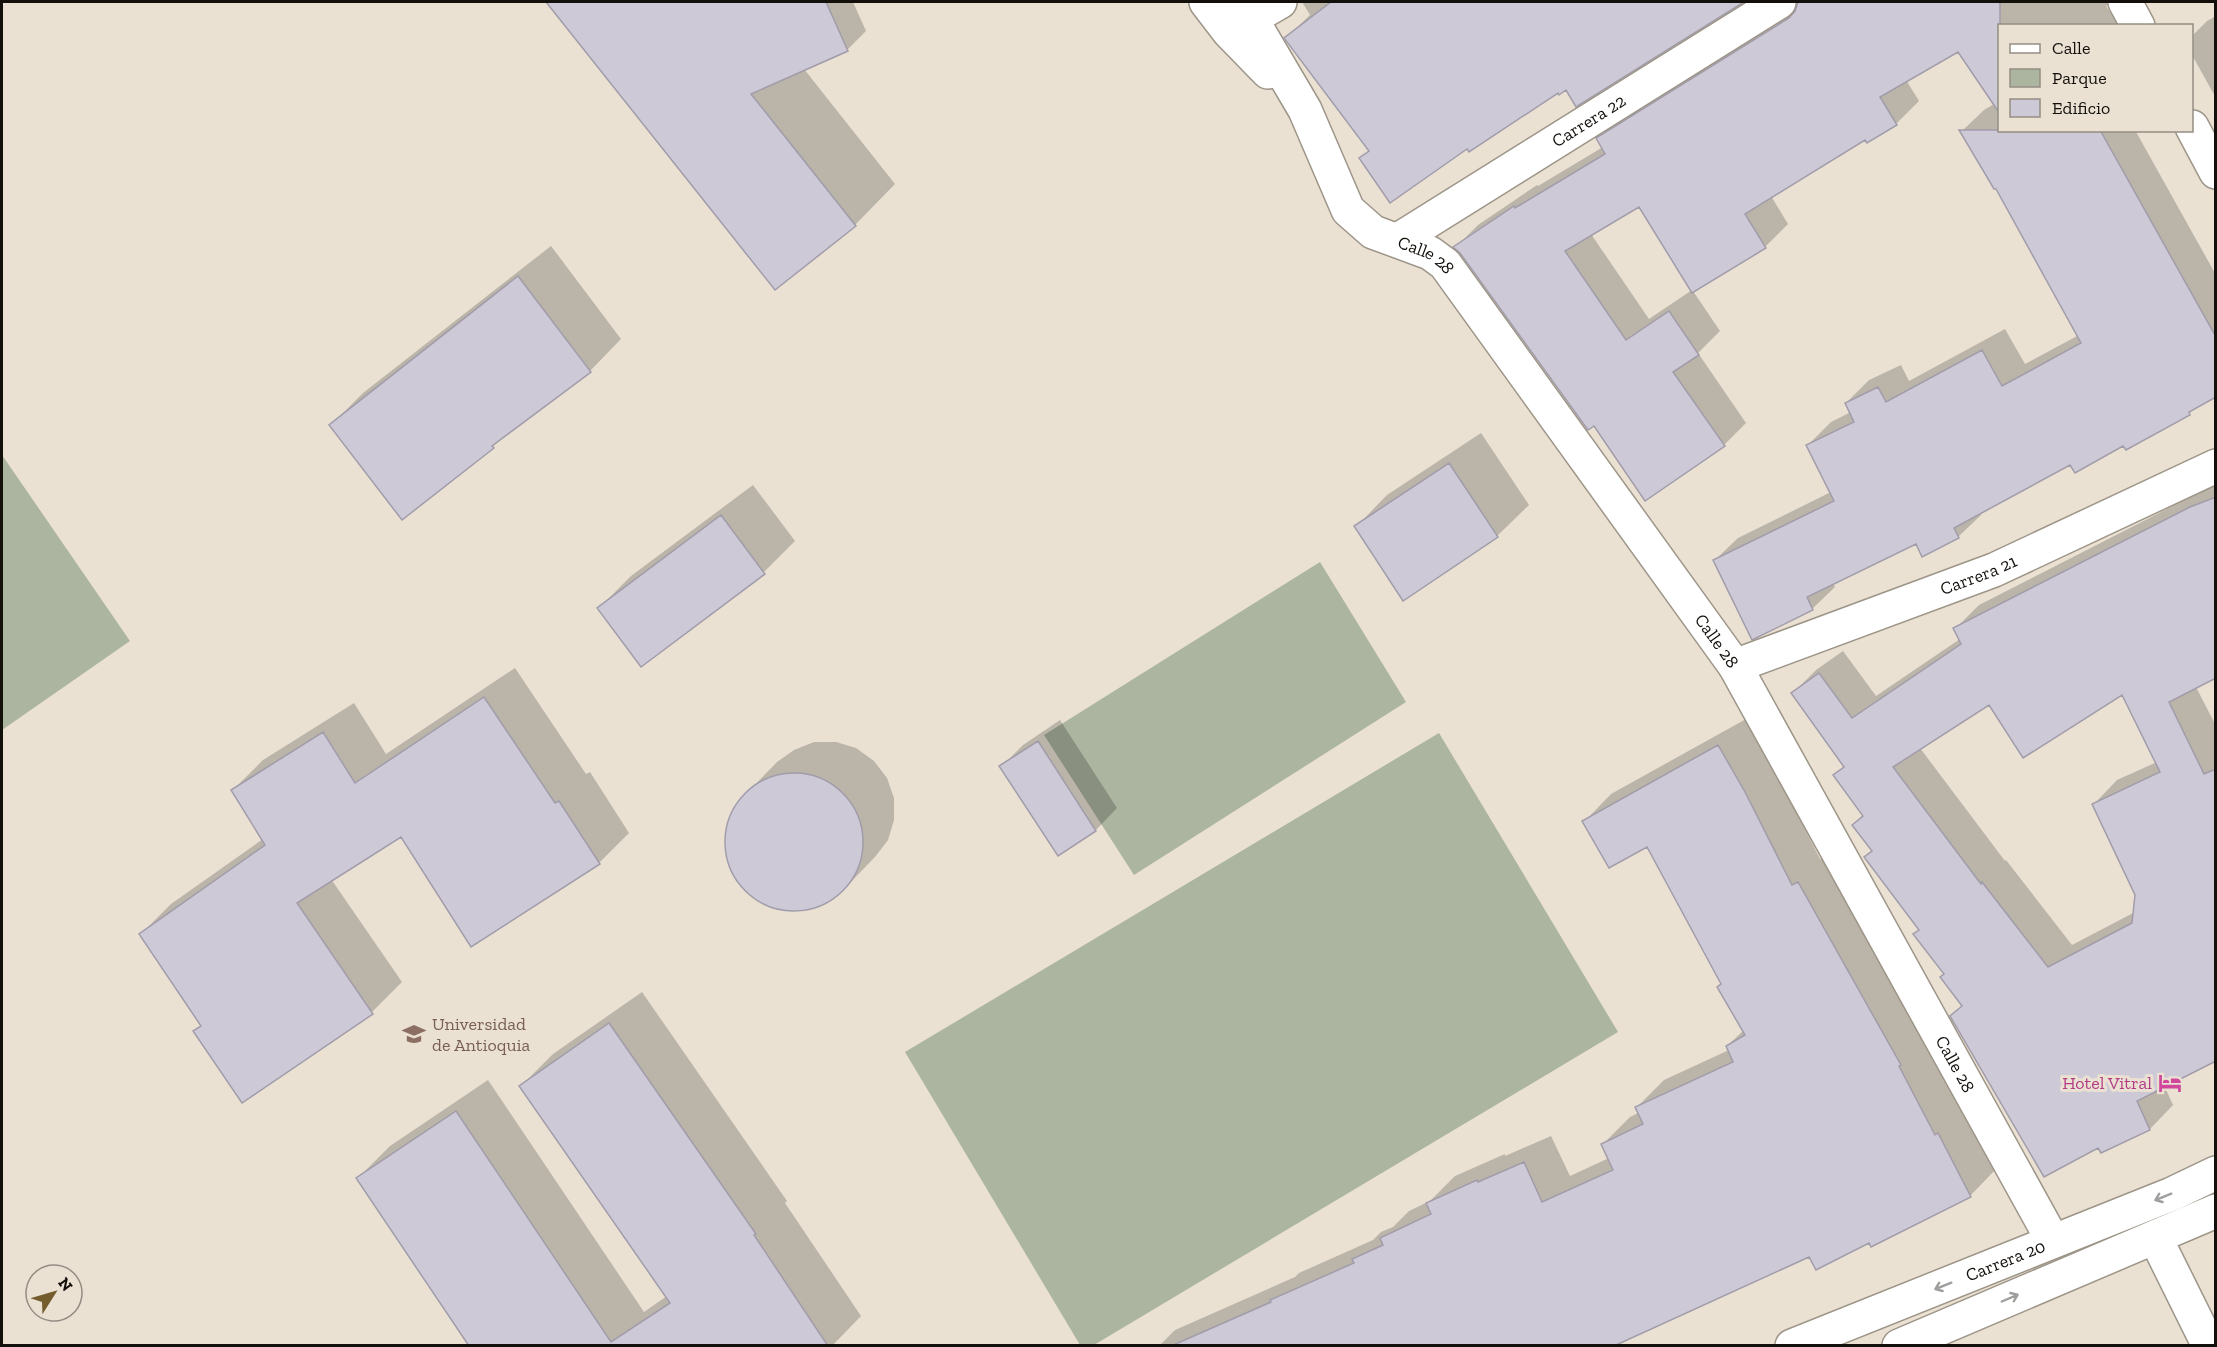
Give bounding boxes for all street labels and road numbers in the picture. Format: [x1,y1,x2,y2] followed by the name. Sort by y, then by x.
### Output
[1548,90,1630,152] street label: Carrera 22
[1395,231,1459,278] street label: Calle 28
[1937,550,2020,600] street label: Carrera 21
[1690,609,1744,672] street label: Calle 28
[1931,1032,1980,1096] street label: Calle 28
[1962,1235,2049,1286] street label: Carrera 20

